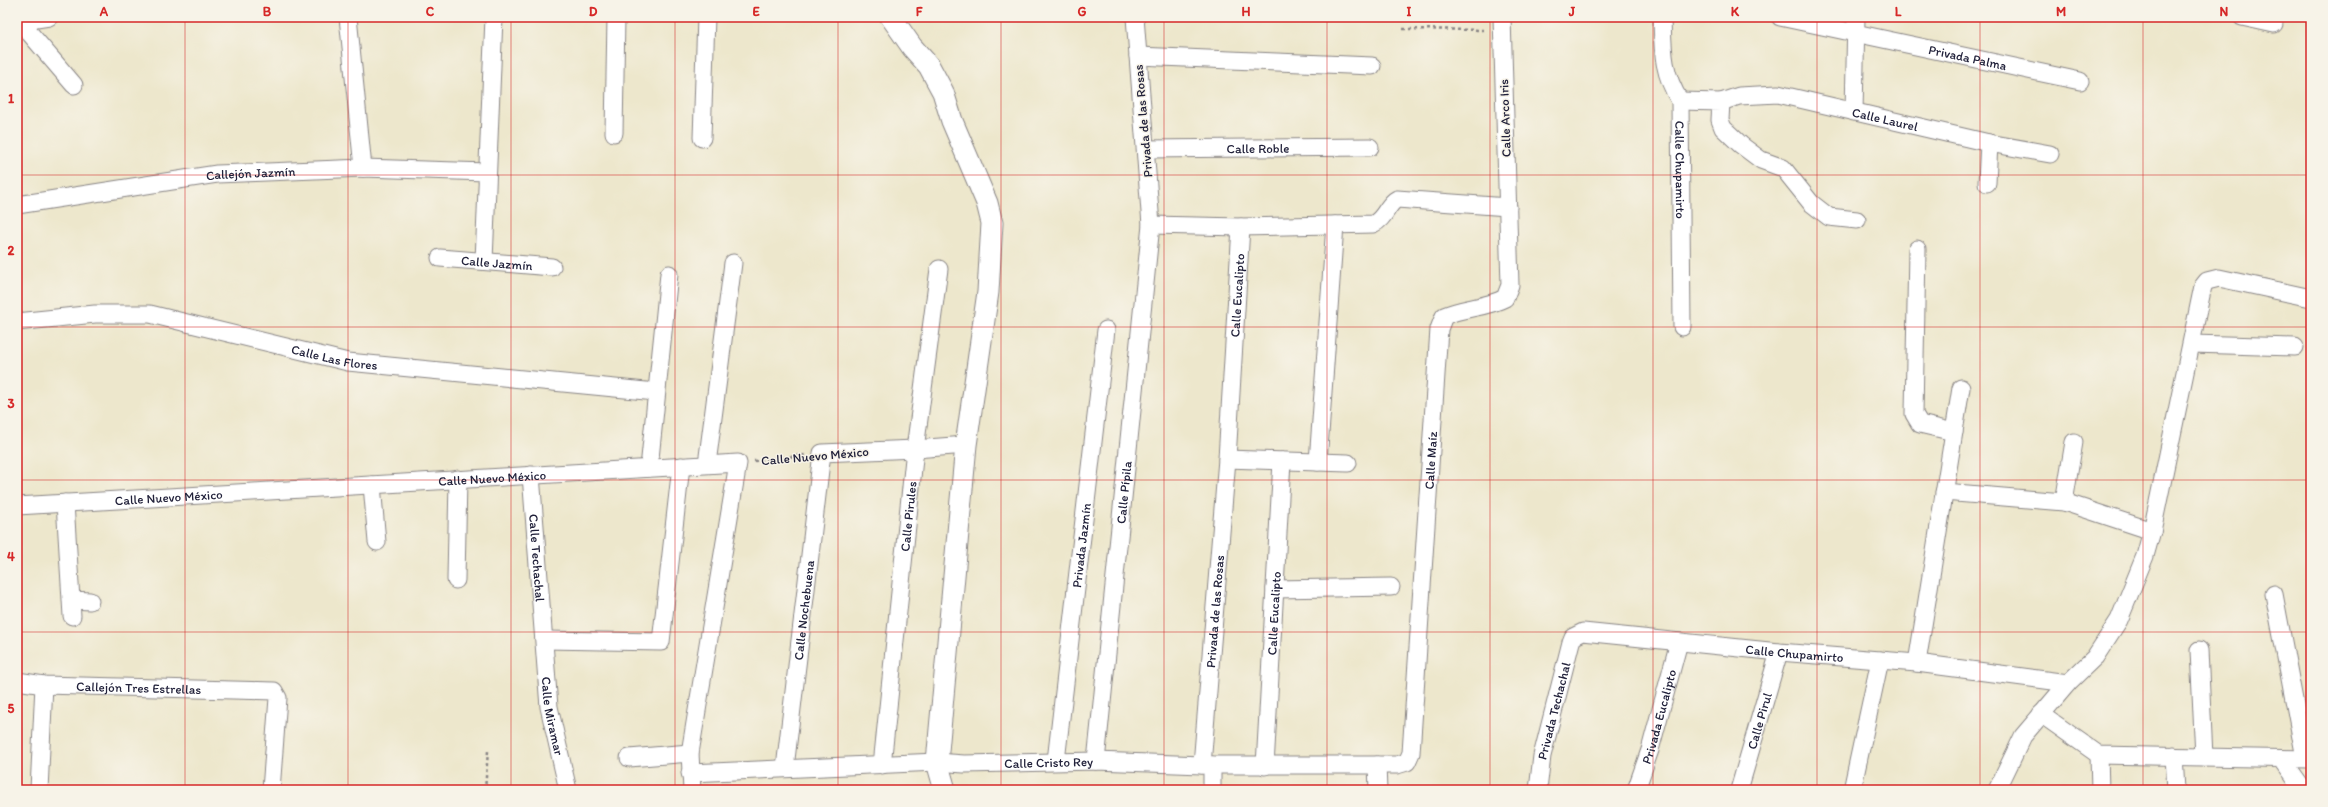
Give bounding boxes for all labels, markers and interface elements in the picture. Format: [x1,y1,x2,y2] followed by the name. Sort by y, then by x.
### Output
[99,4,109,19] text: A
[263,4,272,19] text: B
[426,4,435,19] text: C
[589,4,598,19] text: D
[752,4,760,19] text: E
[916,4,923,19] text: F
[1078,4,1087,19] text: G
[1242,4,1251,19] text: H
[1407,4,1412,19] text: I
[1568,4,1576,19] text: J
[1731,4,1740,19] text: K
[1895,4,1902,19] text: L
[2056,4,2066,19] text: M
[2220,4,2229,19] text: N
[1927,41,2009,73] street label: Privada Palma
[1131,64,1155,178] street label: Privada de las Rosas
[1496,79,1514,157] street label: Calle Arco Iris
[8,91,14,106] text: 1
[1851,104,1920,134] street label: Calle Laurel
[1673,121,1689,219] street label: Calle Chupamirto
[1226,140,1290,156] street label: Calle Roble
[205,163,296,183] street label: Callejón Jazmín
[8,243,15,258] text: 2
[461,252,533,273] street label: Calle Jazmín
[1227,253,1247,338] street label: Calle Eucalipto
[290,341,378,372] street label: Calle Las Flores
[7,396,15,411] text: 3
[1421,431,1440,490] street label: Calle Maíz
[761,444,870,468] street label: Calle Nuevo México
[1113,460,1134,525] street label: Calle Pípila
[438,467,547,488] street label: Calle Nuevo México
[897,480,919,552] street label: Calle Pirules
[114,486,223,508] street label: Calle Nuevo México
[1069,502,1093,589] street label: Privada Jazmín
[527,513,548,603] street label: Calle Techachal
[7,549,15,564] text: 4
[1202,554,1227,669] street label: Privada de las Rosas
[790,559,817,661] street label: Calle Nochebuena
[1264,571,1283,656] street label: Calle Eucalipto
[1745,641,1844,665] street label: Calle Chupamirto
[1534,660,1573,761] street label: Privada Techachal
[1638,667,1679,766] street label: Privada Eucalipto
[539,676,567,757] street label: Calle Miramar
[76,678,201,697] street label: Callejón Tres Estrellas
[1744,690,1774,751] street label: Calle Pirul
[8,701,15,716] text: 5
[1004,754,1093,771] street label: Calle Cristo Rey

